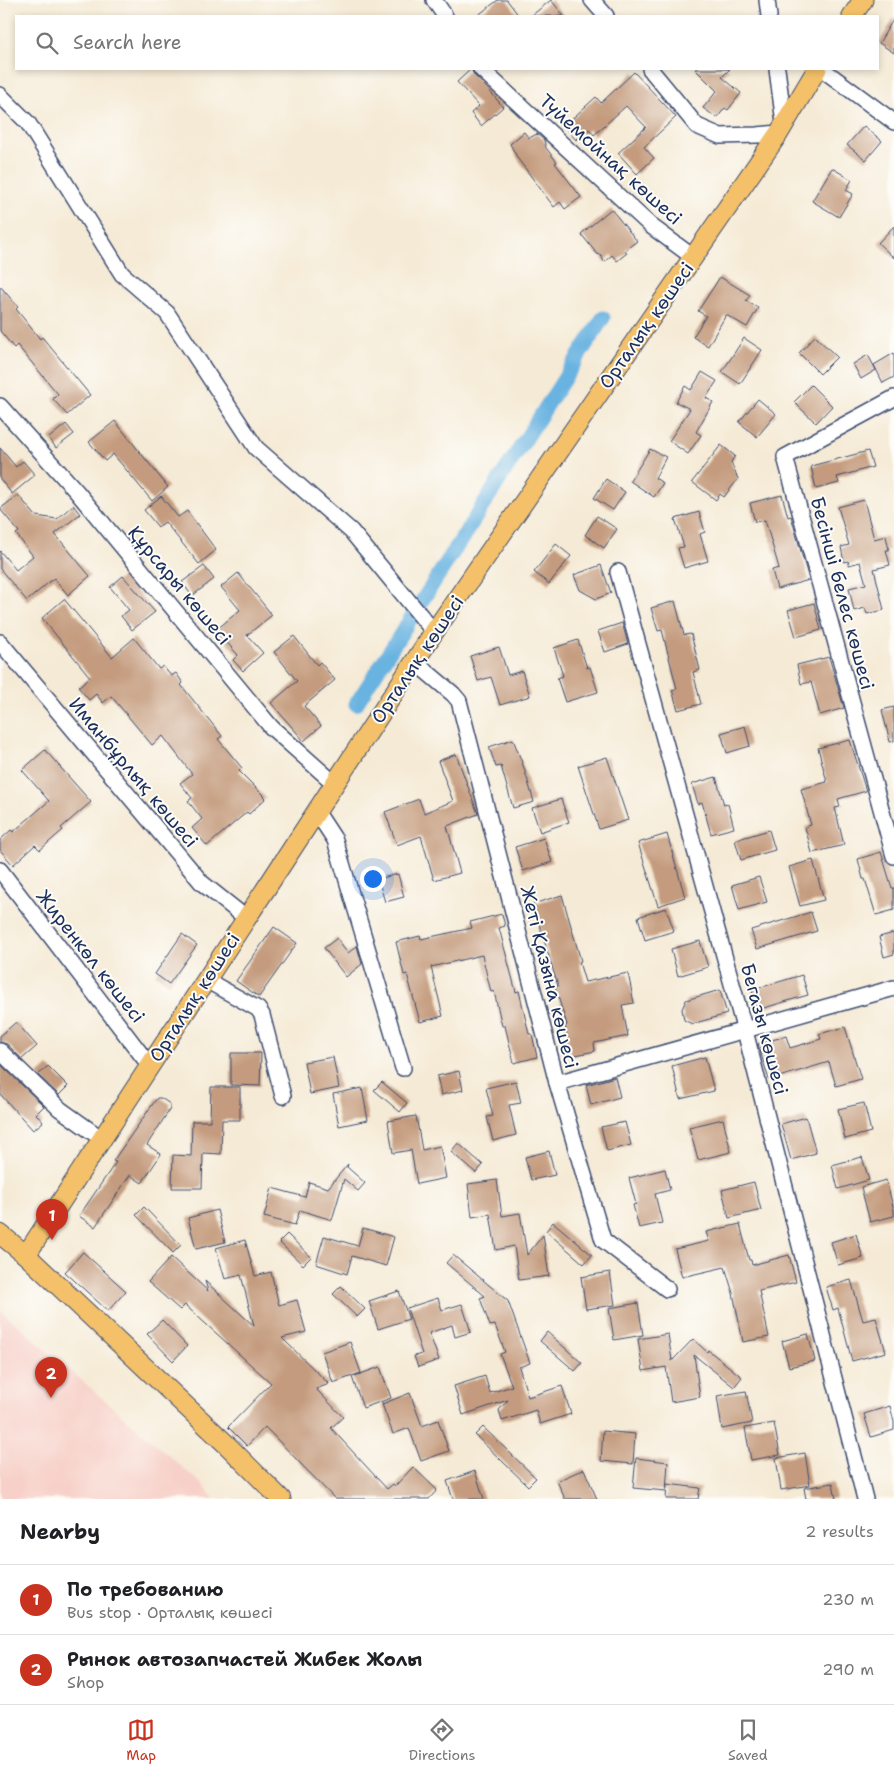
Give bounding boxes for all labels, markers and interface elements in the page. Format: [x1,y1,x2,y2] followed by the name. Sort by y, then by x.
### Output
[15,15,879,70] search box
[33,29,61,57] icon: search
[73,30,182,55] text: Search here
[534,88,687,230] street label: Түйемойнақ көшесі
[593,257,700,394] street label: Орталық көшесі
[805,494,880,692] street label: Бесінші белес көшесі
[122,520,237,650] street label: Құрсары көшесі
[365,590,470,728] street label: Орталық көшесі
[63,692,204,853] street label: Иманбұрлық көшесі
[360,866,386,892] your location
[515,883,584,1071] street label: Жеті Қазына көшесі
[31,885,150,1028] street label: Жиренкөл көшесі
[143,928,246,1067] street label: Орталық көшесі
[735,961,794,1098] street label: Бегазы көшесі
[36,1199,68,1240] pin: 1
[35,1357,67,1398] pin: 2
[20,1518,100,1546] text: Nearby
[805,1521,874,1542] text: 2 results
[67,1577,224,1602] text: По требованию
[32,1589,40,1610] text: 1
[822,1589,874,1610] text: 230 m
[67,1602,273,1623] text: Bus stop · Орталық көшесі
[67,1647,422,1672] text: Рынок автозапчастей Жибек Жолы
[30,1659,42,1680] text: 2
[822,1659,874,1680] text: 290 m
[67,1672,104,1693] text: Shop
[126,1716,156,1764] tab: Map
[409,1716,476,1764] tab: Directions
[728,1716,768,1764] tab: Saved

